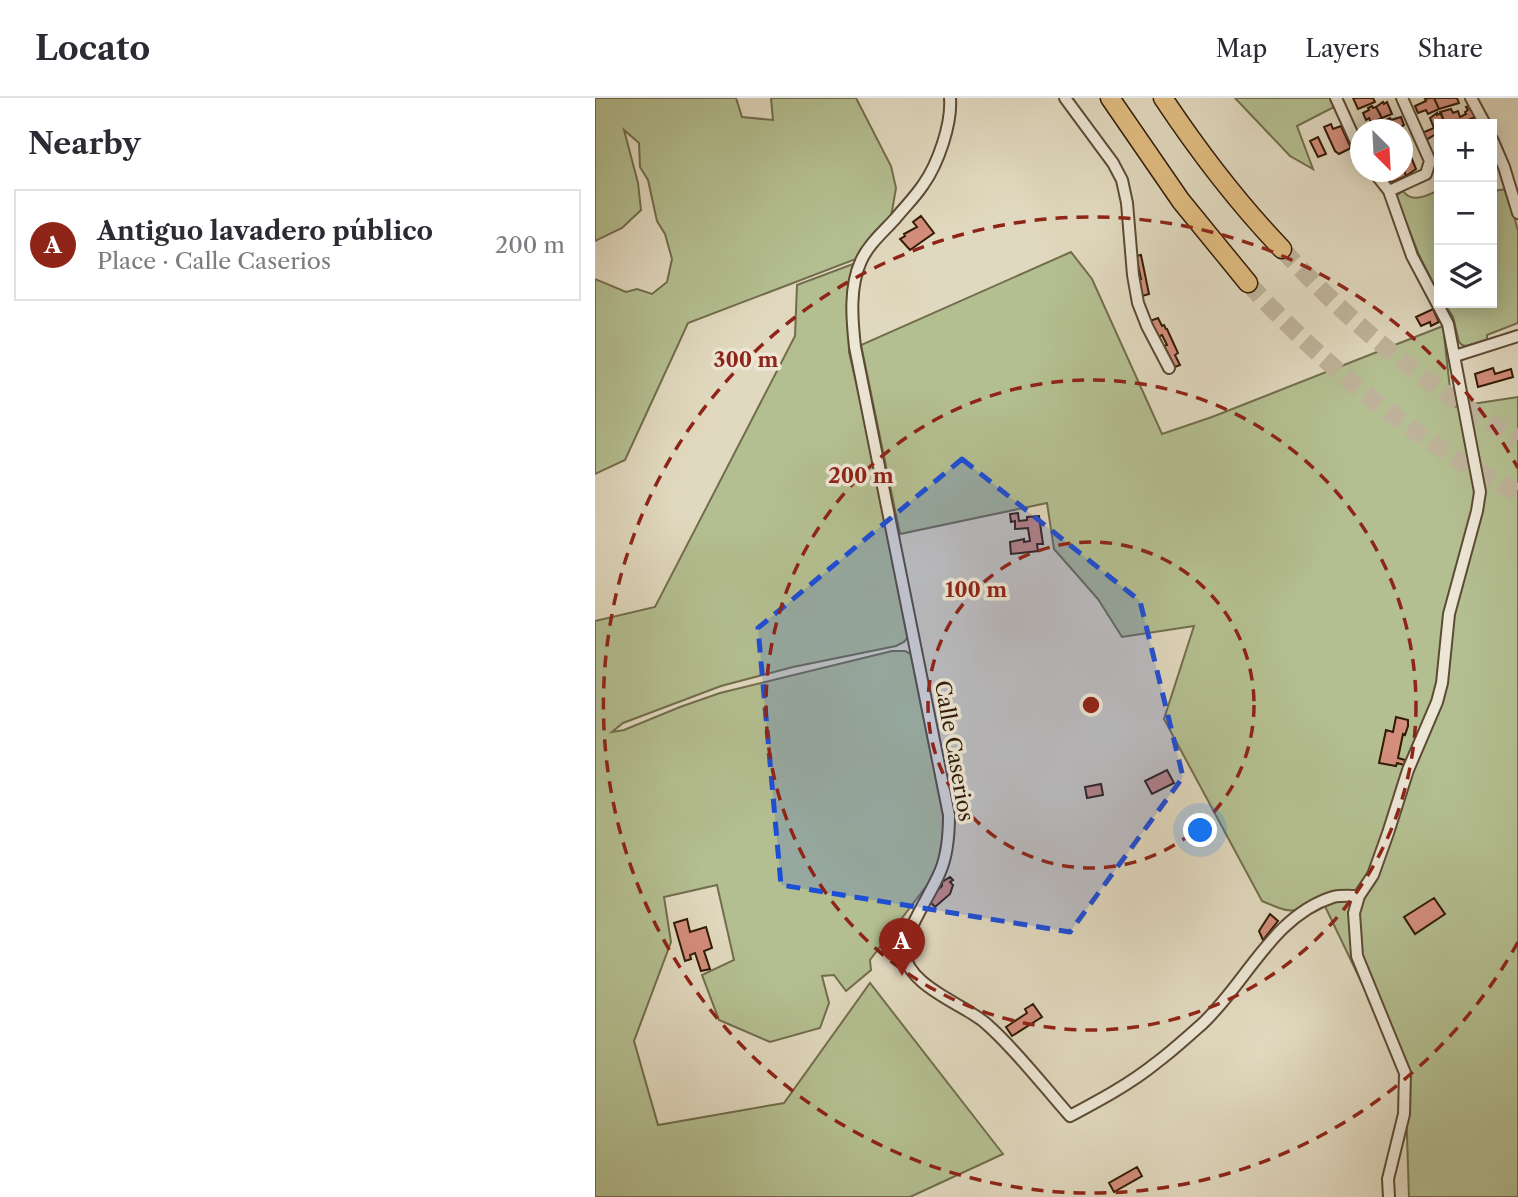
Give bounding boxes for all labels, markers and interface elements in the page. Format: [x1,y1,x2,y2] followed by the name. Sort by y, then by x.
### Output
[35,28,150,69] text: Locato
[1216,34,1267,63] text: Map
[1305,34,1380,63] text: Layers
[1418,34,1483,63] text: Share
[1350,119,1413,182] north arrow
[1434,119,1497,308] map controls
[1434,119,1497,182] button: +
[28,125,141,162] text: Nearby
[1434,182,1497,245] button: −
[97,215,433,247] text: Antiguo lavadero público
[44,231,62,259] text: A
[495,231,565,259] text: 200 m
[1434,245,1497,308] button: layers
[97,247,331,275] text: Place · Calle Caserios
[714,347,778,372] text: 300 m
[828,463,894,488] text: 200 m
[945,577,1007,602] text: 100 m
[930,679,979,823] street label: Calle Caserios
[1079,693,1103,717] centre of rings
[1183,813,1217,847] your location
[879,918,925,976] pin: A

